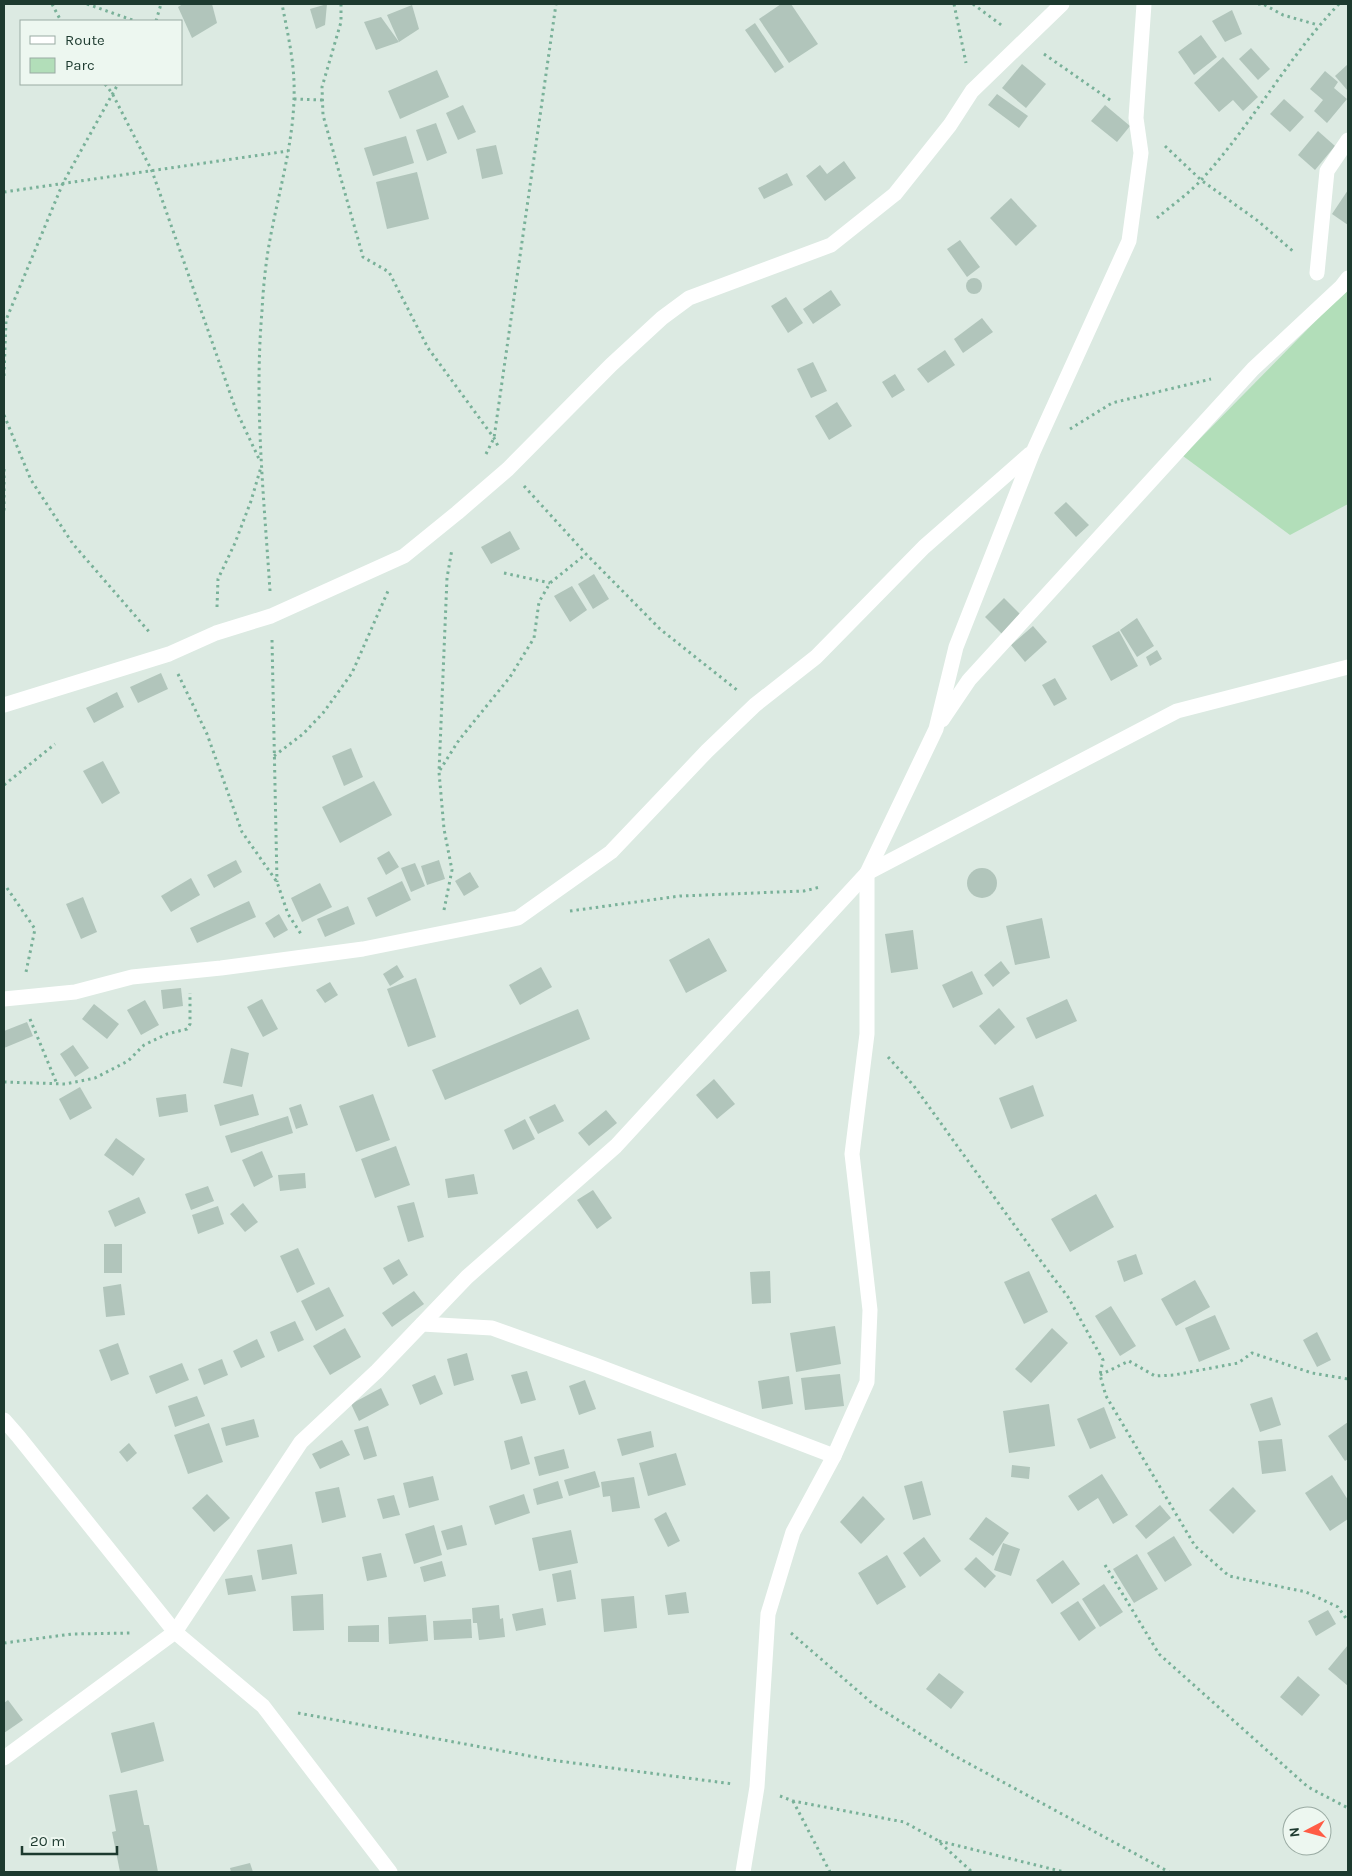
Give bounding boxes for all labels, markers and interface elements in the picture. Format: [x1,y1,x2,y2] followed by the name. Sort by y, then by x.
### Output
[20,20,182,85] legend
[65,31,105,49] text: Route
[65,56,95,74] text: Parc
[1282,1806,1332,1856] north arrow
[22,1824,118,1856] scale bar
[1286,1826,1304,1838] text: N
[30,1832,65,1850] text: 20 m

